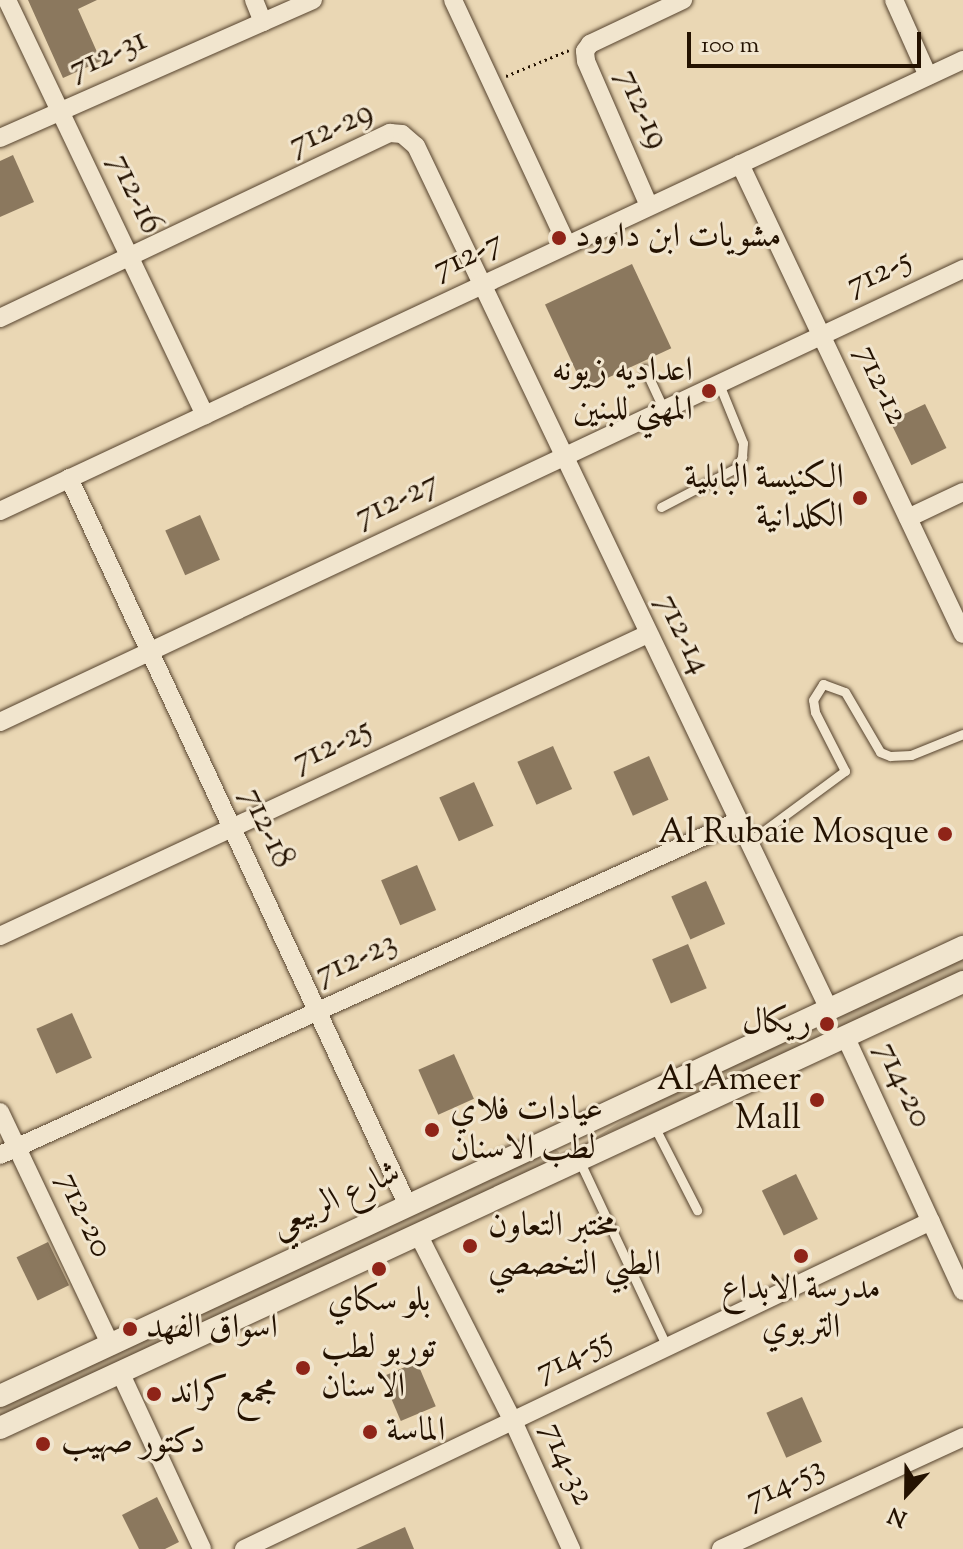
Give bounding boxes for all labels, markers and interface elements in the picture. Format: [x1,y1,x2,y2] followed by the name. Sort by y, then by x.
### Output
[691,16,925,66] scale bar
[63,20,153,90] street label: 712-31
[701,29,759,63] text: 100 m
[606,63,678,155] street label: 712-19
[282,92,380,166] street label: 712-29
[99,147,171,241] street label: 712-16
[575,218,782,258] place label: مشويات ابن داوود
[426,222,510,290] street label: 712-7
[550,229,568,247] marker: مشويات ابن داوود
[840,240,918,306] street label: 712-5
[845,339,917,431] street label: 712-12
[552,351,693,430] place label: اعداديه زيونه المهني للبنين
[700,382,718,400] marker: اعداديه زيونه المهني للبنين
[685,458,844,538] place label: الكنيسة البابلية الكلدانية
[348,463,446,537] street label: 712-27
[851,489,869,507] marker: الكنيسة البابلية الكلدانية
[646,587,720,681] street label: 712-14
[286,710,378,782] street label: 712-25
[231,781,303,875] street label: 712-18
[658,814,929,854] place label: Al Rubaie Mosque
[936,825,954,843] marker: Al Rubaie Mosque
[309,923,403,995] street label: 712-23
[742,1004,811,1044] place label: ريكال
[818,1015,836,1033] marker: ريكال
[865,1035,941,1135] street label: 714-20
[657,1060,801,1140] place label: Al Ameer Mall
[450,1090,603,1170] place label: عيادات فلاي لطب الاسنان
[808,1091,826,1109] marker: Al Ameer Mall
[421,1119,443,1141] marker: عيادات فلاي لطب الاسنان
[265,1152,407,1248] street label: شارع الربيعي
[47,1166,121,1264] street label: 712-20
[488,1206,661,1286] place label: مختبر التعاون الطبي التخصصي
[459,1235,481,1257] marker: مختبر التعاون الطبي التخصصي
[792,1247,810,1265] marker: مدرسة الابداع التربوي
[370,1260,388,1278] marker: بلو سكاي
[721,1269,881,1348] place label: مدرسة الابداع التربوي
[328,1282,430,1322] place label: بلو سكاي
[146,1309,278,1349] place label: اسواق الفهد
[121,1320,139,1338] marker: اسواق الفهد
[529,1320,619,1392] street label: 714-55
[321,1328,436,1408] place label: توربو لطب الاسنان
[292,1357,314,1379] marker: توربو لطب الاسنان
[170,1374,277,1414] place label: مجمع كراند
[145,1385,163,1403] marker: مجمع كراند
[386,1412,445,1452] place label: الماسة
[531,1416,603,1512] street label: 714-32
[361,1423,379,1441] marker: الماسة
[61,1424,205,1464] place label: دكتور صهيب
[32,1433,54,1455] marker: دكتور صهيب
[739,1448,831,1520] street label: 714-53
[867,1453,947,1533] north arrow
[884,1497,912,1533] text: N

